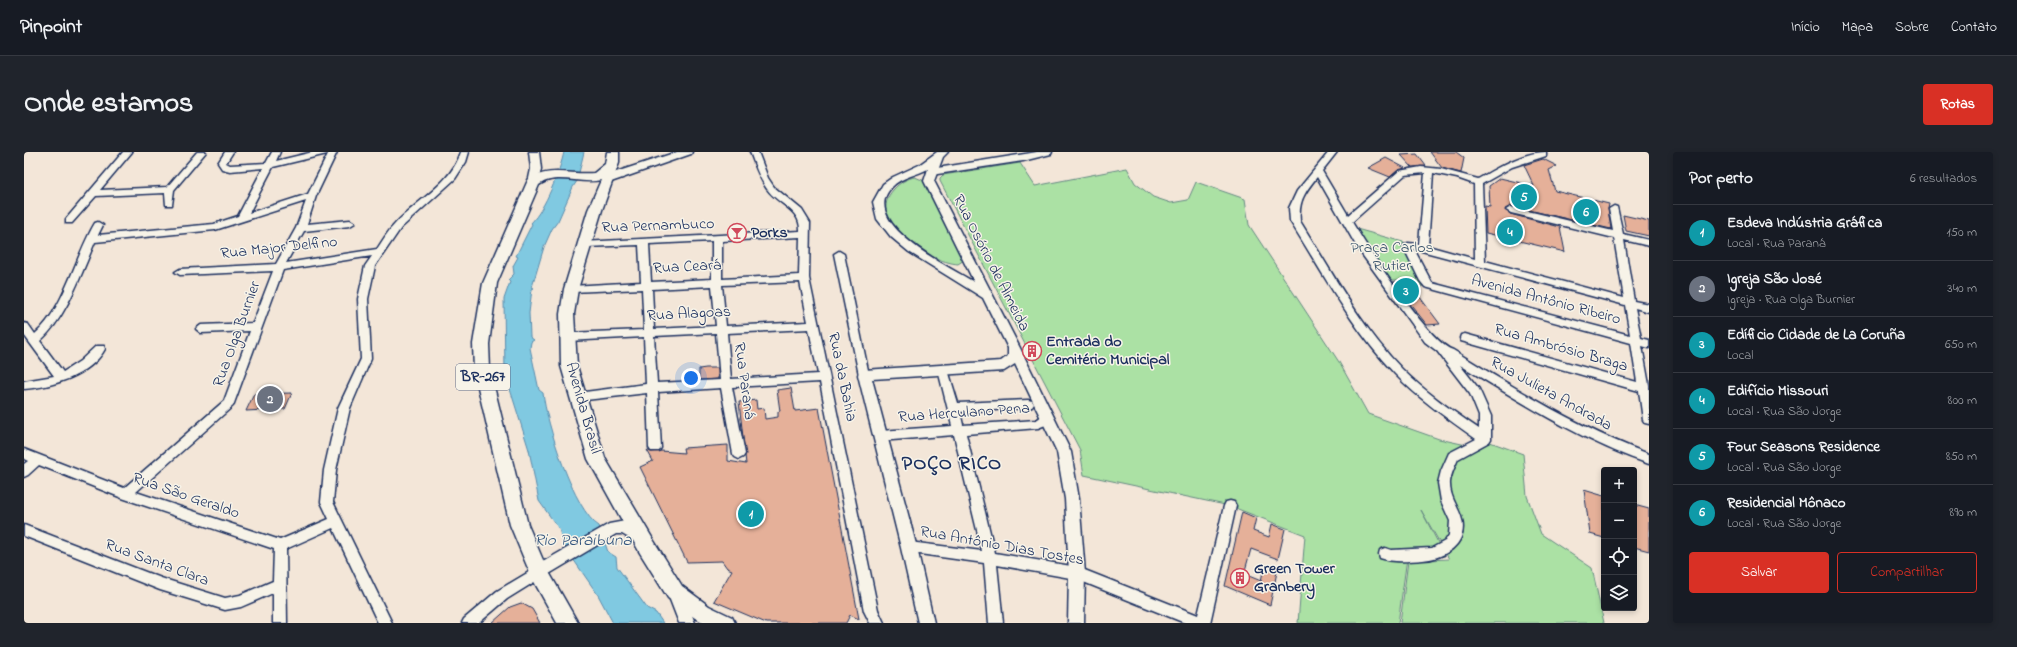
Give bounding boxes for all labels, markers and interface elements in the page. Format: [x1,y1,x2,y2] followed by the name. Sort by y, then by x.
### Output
[20,14,82,41] text: Pinpoint
[1791,17,1820,38] text: Início
[1842,17,1873,38] text: Mapa
[1895,17,1929,38] text: Sobre
[1951,17,1997,38] text: Contato
[24,84,193,125] text: Onde estamos
[1923,84,1993,125] button: Rotas
[1689,166,1753,191] text: Por perto
[1910,169,1977,188] text: 6 resultados
[1511,182,1537,212] pin: 5
[946,190,1036,336] street label: Rua Osório de Almeida
[1573,197,1599,227] pin: 6
[601,212,715,240] street label: Rua Pernambuco
[1727,212,1882,234] text: Esdeva Indústria Gráfica
[1497,217,1523,247] pin: 4
[751,221,788,245] place label: Porks
[726,222,748,244] bar icon: Porks
[1700,223,1704,242] text: 1
[1946,223,1977,242] text: 150 m
[219,230,339,266] street label: Rua Major Delfino
[1727,234,1825,253] text: Local · Rua Paraná
[1350,236,1434,278] park label: Praça Carlos Rutier
[652,253,722,281] street label: Rua Ceará
[1468,268,1624,332] street label: Avenida Antônio Ribeiro
[1727,268,1822,290] text: Igreja São José
[1393,276,1419,306] pin: 3
[207,278,267,390] street label: Rua Olga Burnier
[1699,279,1705,298] text: 2
[1947,279,1977,298] text: 340 m
[1727,290,1855,309] text: Igreja · Rua Olga Burnier
[646,300,732,328] street label: Rua Alagoas
[1491,317,1631,379] street label: Rua Ambrósio Braga
[1727,324,1905,346] text: Edíficio Cidade de La Coruña
[821,330,863,424] street label: Rua da Bahia
[1046,330,1170,372] place label: Entrada do Cemitério Municipal
[1699,335,1705,354] text: 3
[1945,335,1977,354] text: 650 m
[1021,340,1043,362] building icon: Entrada do Cemitério Municipal
[727,341,761,421] street label: Rua Paraná
[1727,346,1754,365] text: Local
[1486,350,1616,438] street label: Rua Julieta Andrada
[558,359,608,457] street label: Avenida Brasil
[456,364,510,390] road number: BR-267
[681,368,701,388] your location
[1727,380,1829,402] text: Edifício Missouri
[257,384,283,414] pin: 2
[1699,391,1705,410] text: 4
[1948,391,1977,410] text: 800 m
[897,396,1031,430] street label: Rua Herculano Pena
[1727,402,1841,421] text: Local · Rua São Jorge
[1727,436,1880,458] text: Four Seasons Residence
[1698,447,1706,466] text: 5
[1946,447,1977,466] text: 850 m
[902,450,1002,479] district label: POÇO RICO
[1727,458,1841,477] text: Local · Rua São Jorge
[129,466,243,526] street label: Rua São Geraldo
[1601,467,1637,611] map controls
[1601,467,1637,503] button: +
[1727,492,1846,514] text: Residencial Mônaco
[738,499,764,529] pin: 1
[1601,503,1637,539] button: −
[1699,503,1705,522] text: 6
[1949,503,1977,522] text: 890 m
[1727,514,1841,533] text: Local · Rua São Jorge
[918,520,1086,572] street label: Rua Antônio Dias Tostes
[534,528,632,553] water label: Rio Paraibuna
[102,533,212,593] street label: Rua Santa Clara
[1601,539,1637,575] button: locate
[1689,552,1829,593] button: Salvar
[1837,552,1977,593] button: Compartilhar
[1254,557,1336,600] place label: Green Tower Granbery
[1229,567,1251,589] building icon: Green Tower Granbery
[1601,575,1637,611] button: layers

